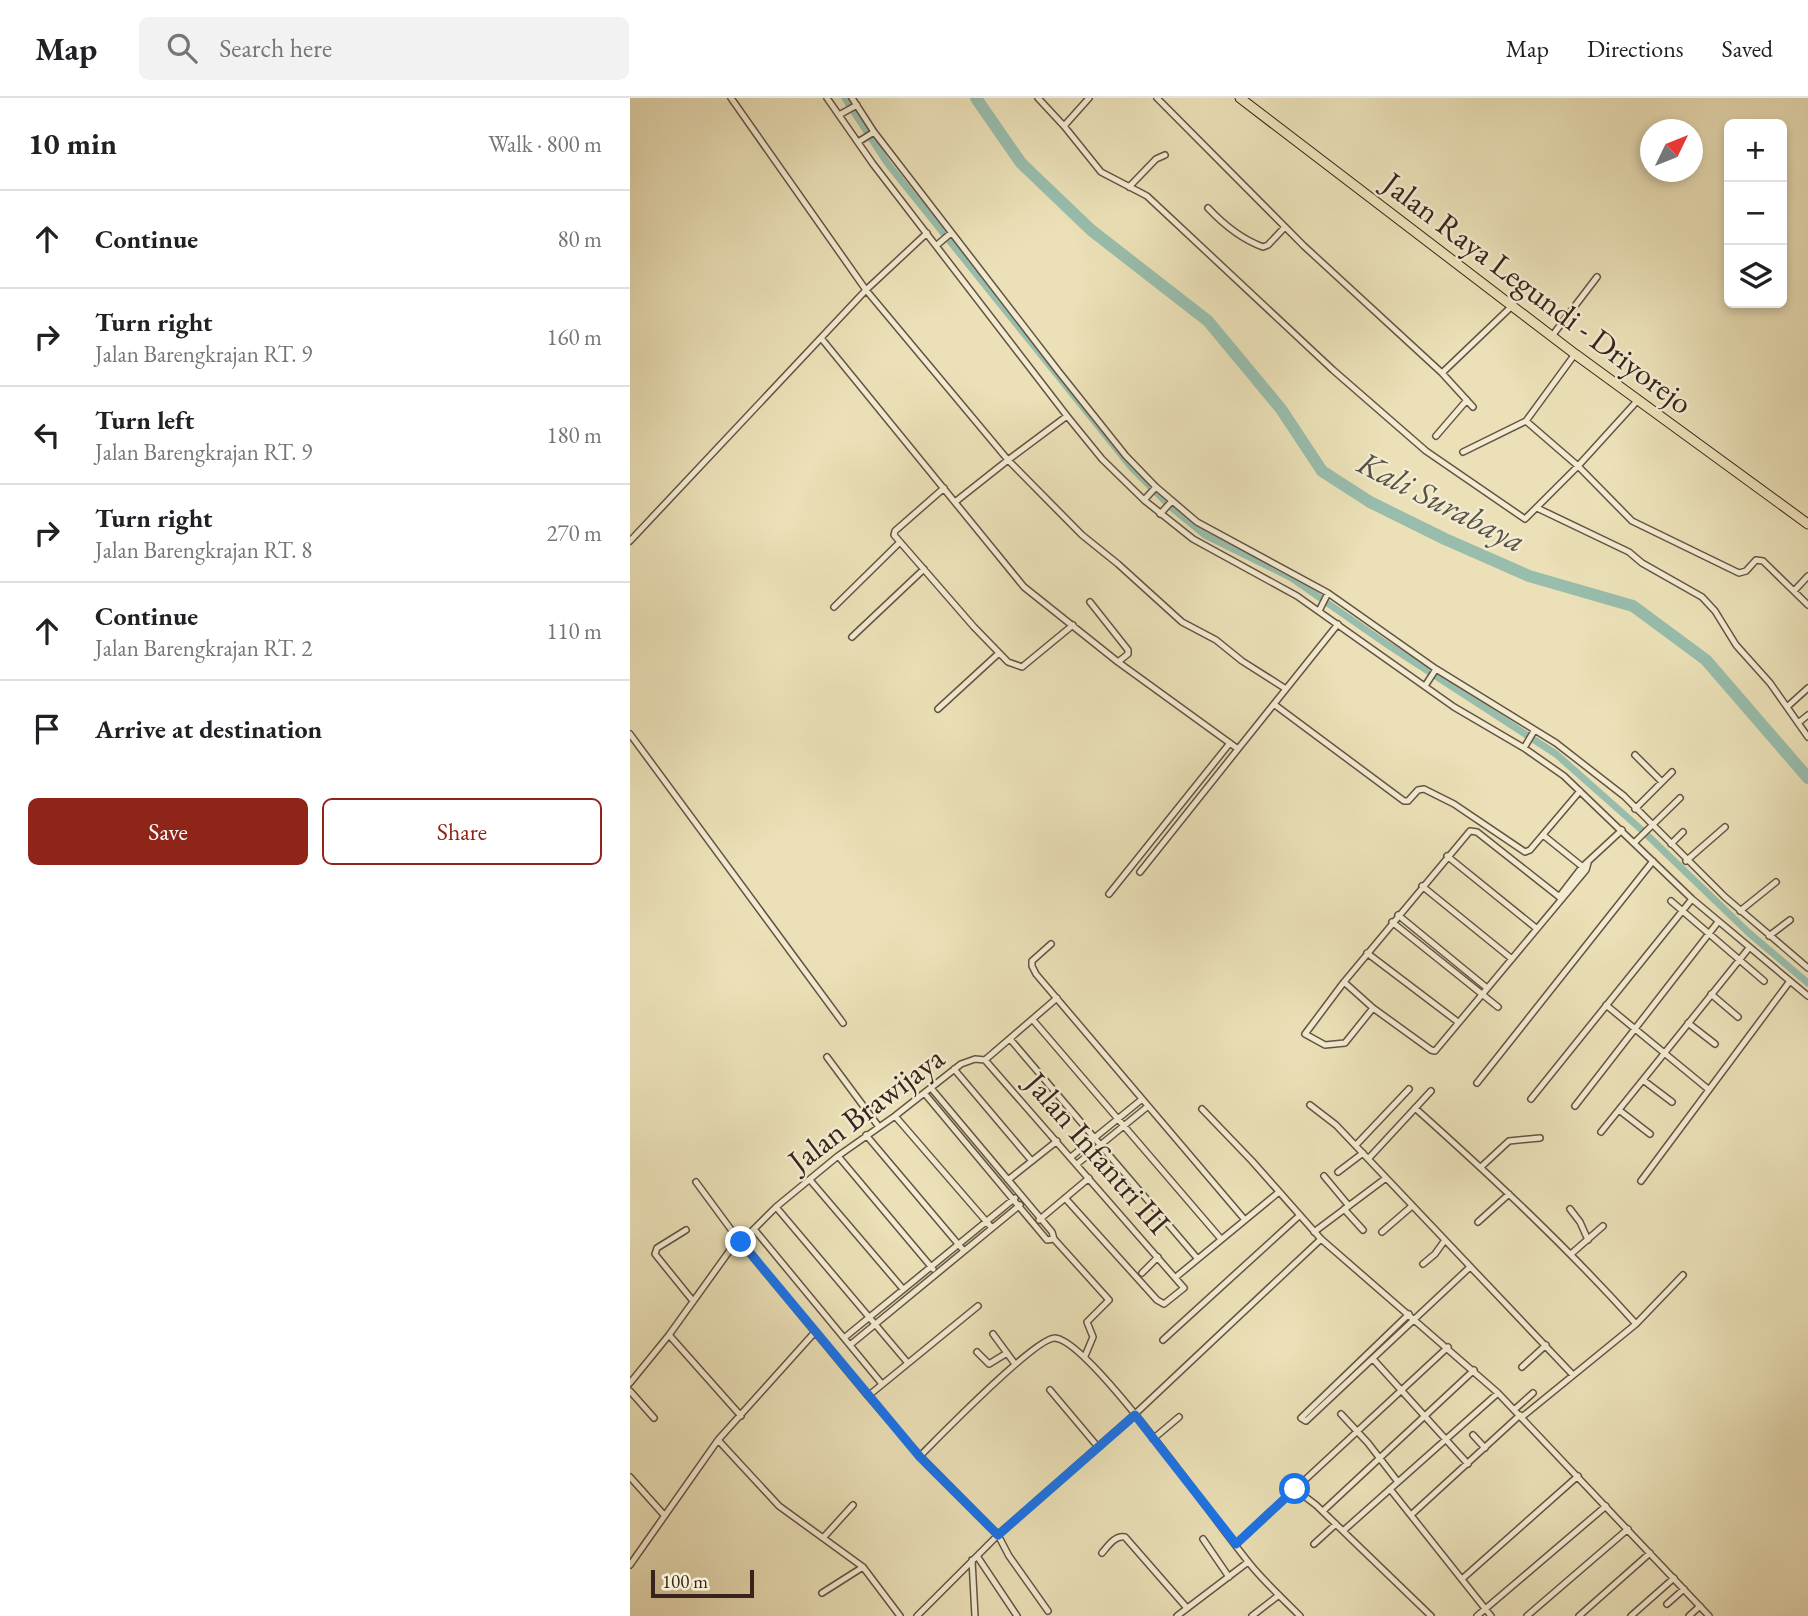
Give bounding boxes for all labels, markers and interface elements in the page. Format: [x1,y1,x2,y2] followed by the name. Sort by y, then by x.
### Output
[139,17,629,80] search box
[35,27,97,70] text: Map
[163,29,201,67] icon: search
[219,31,332,65] text: Search here
[1506,33,1549,64] text: Map
[1587,33,1684,64] text: Directions
[1722,33,1773,64] text: Saved
[1640,119,1703,182] north arrow
[1724,119,1787,308] map controls
[1724,119,1787,182] button: +
[28,124,117,163] text: 10 min
[488,129,602,159] text: Walk · 800 m
[1372,161,1701,423] street label: Jalan Raya Legundi - Driyorejo
[1724,182,1787,245] button: −
[28,220,66,258] icon: ahead
[95,222,198,256] text: Continue
[557,224,602,254] text: 80 m
[1724,245,1787,308] button: layers
[95,305,213,339] text: Turn right
[28,318,66,356] icon: right
[546,322,602,352] text: 160 m
[95,339,312,369] text: Jalan Barengkrajan RT. 9
[95,403,194,437] text: Turn left
[28,416,66,454] icon: left
[546,420,602,450] text: 180 m
[95,437,312,467] text: Jalan Barengkrajan RT. 9
[1350,440,1533,562] water label: Kali Surabaya
[95,501,213,535] text: Turn right
[28,514,66,552] icon: right
[546,518,602,548] text: 270 m
[95,535,312,565] text: Jalan Barengkrajan RT. 8
[95,599,198,633] text: Continue
[28,612,66,650] icon: ahead
[546,616,602,646] text: 110 m
[95,633,312,663] text: Jalan Barengkrajan RT. 2
[28,710,66,748] icon: arrive
[95,712,322,746] text: Arrive at destination
[28,798,308,865] button: Save
[322,798,602,865] button: Share
[777,1037,953,1183] street label: Jalan Brawijaya
[1014,1061,1180,1243] street label: Jalan Infantri III
[725,1226,756,1257] route end
[1279,1473,1310,1504] route start
[651,1567,754,1599] scale bar
[662,1569,708,1594] text: 100 m

